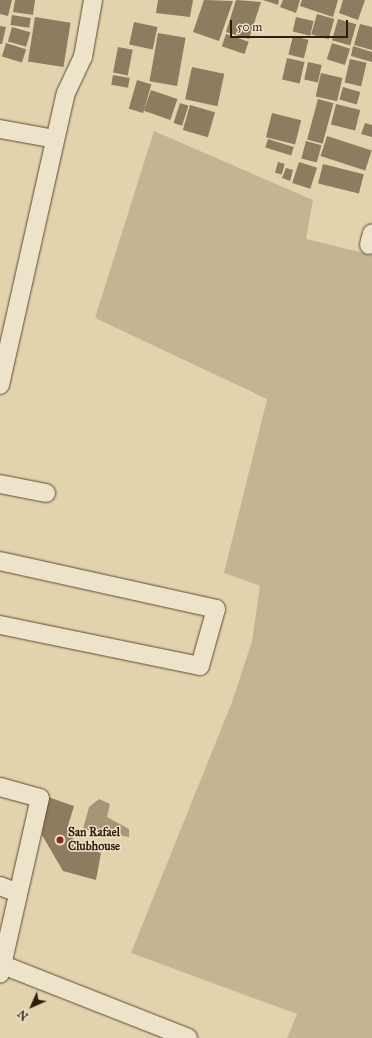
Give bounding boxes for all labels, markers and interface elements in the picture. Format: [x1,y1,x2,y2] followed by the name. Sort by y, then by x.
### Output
[232,12,350,38] scale bar
[237,20,262,34] text: 50 m
[68,826,120,854] place label: San Rafael Clubhouse
[55,835,65,845] marker: San Rafael Clubhouse
[12,986,52,1026] north arrow
[15,1007,31,1023] text: N

